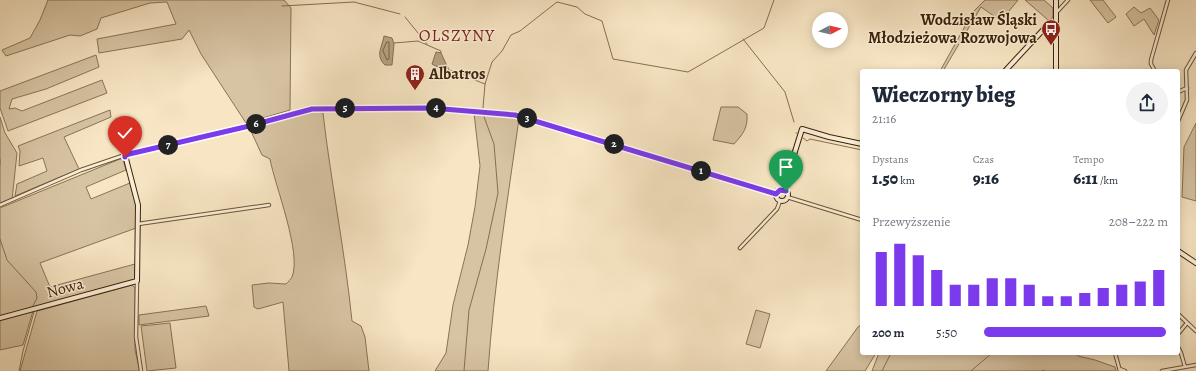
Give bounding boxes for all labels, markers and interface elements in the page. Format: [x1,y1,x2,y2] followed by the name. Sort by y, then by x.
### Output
[868,9,1037,49] place label: Wodzisław Śląski Młodzieżowa Rozwojowa
[812,12,848,48] north arrow
[812,12,848,48] map controls
[1040,18,1062,46] bus stop icon: Wodzisław Śląski Młodzieżowa Rozwojowa
[419,24,495,47] district label: OLSZYNY
[404,63,426,91] building icon: Albatros
[428,63,486,85] place label: Albatros
[872,80,1015,110] text: Wieczorny bieg
[1126,82,1168,124] button: share
[335,98,355,118] pin: 5
[426,98,446,118] pin: 4
[343,100,347,115] text: 5
[433,100,439,115] text: 4
[517,108,537,128] pin: 3
[525,110,529,125] text: 3
[872,110,896,127] text: 21:16
[246,114,266,134] pin: 6
[108,116,142,157] pin
[253,116,259,131] text: 6
[114,122,136,144] icon: check
[604,134,624,154] pin: 2
[158,135,178,155] pin: 7
[611,136,617,151] text: 2
[166,137,170,152] text: 7
[769,150,803,191] pin
[872,152,908,167] text: Dystans
[973,152,994,167] text: Czas
[1073,152,1104,167] text: Tempo
[775,156,797,178] icon: arrive
[691,161,711,181] pin: 1
[699,163,703,178] text: 1
[872,167,898,190] text: 1.50
[973,167,999,190] text: 9:16
[1073,167,1098,190] text: 6:11
[898,173,915,188] text: km
[1098,173,1118,188] text: /km
[872,213,950,230] text: Przewyższenie
[1109,213,1168,230] text: 208–222 m
[44,272,86,303] street label: Nowa
[872,324,905,341] text: 200 m
[936,324,957,341] text: 5:50

